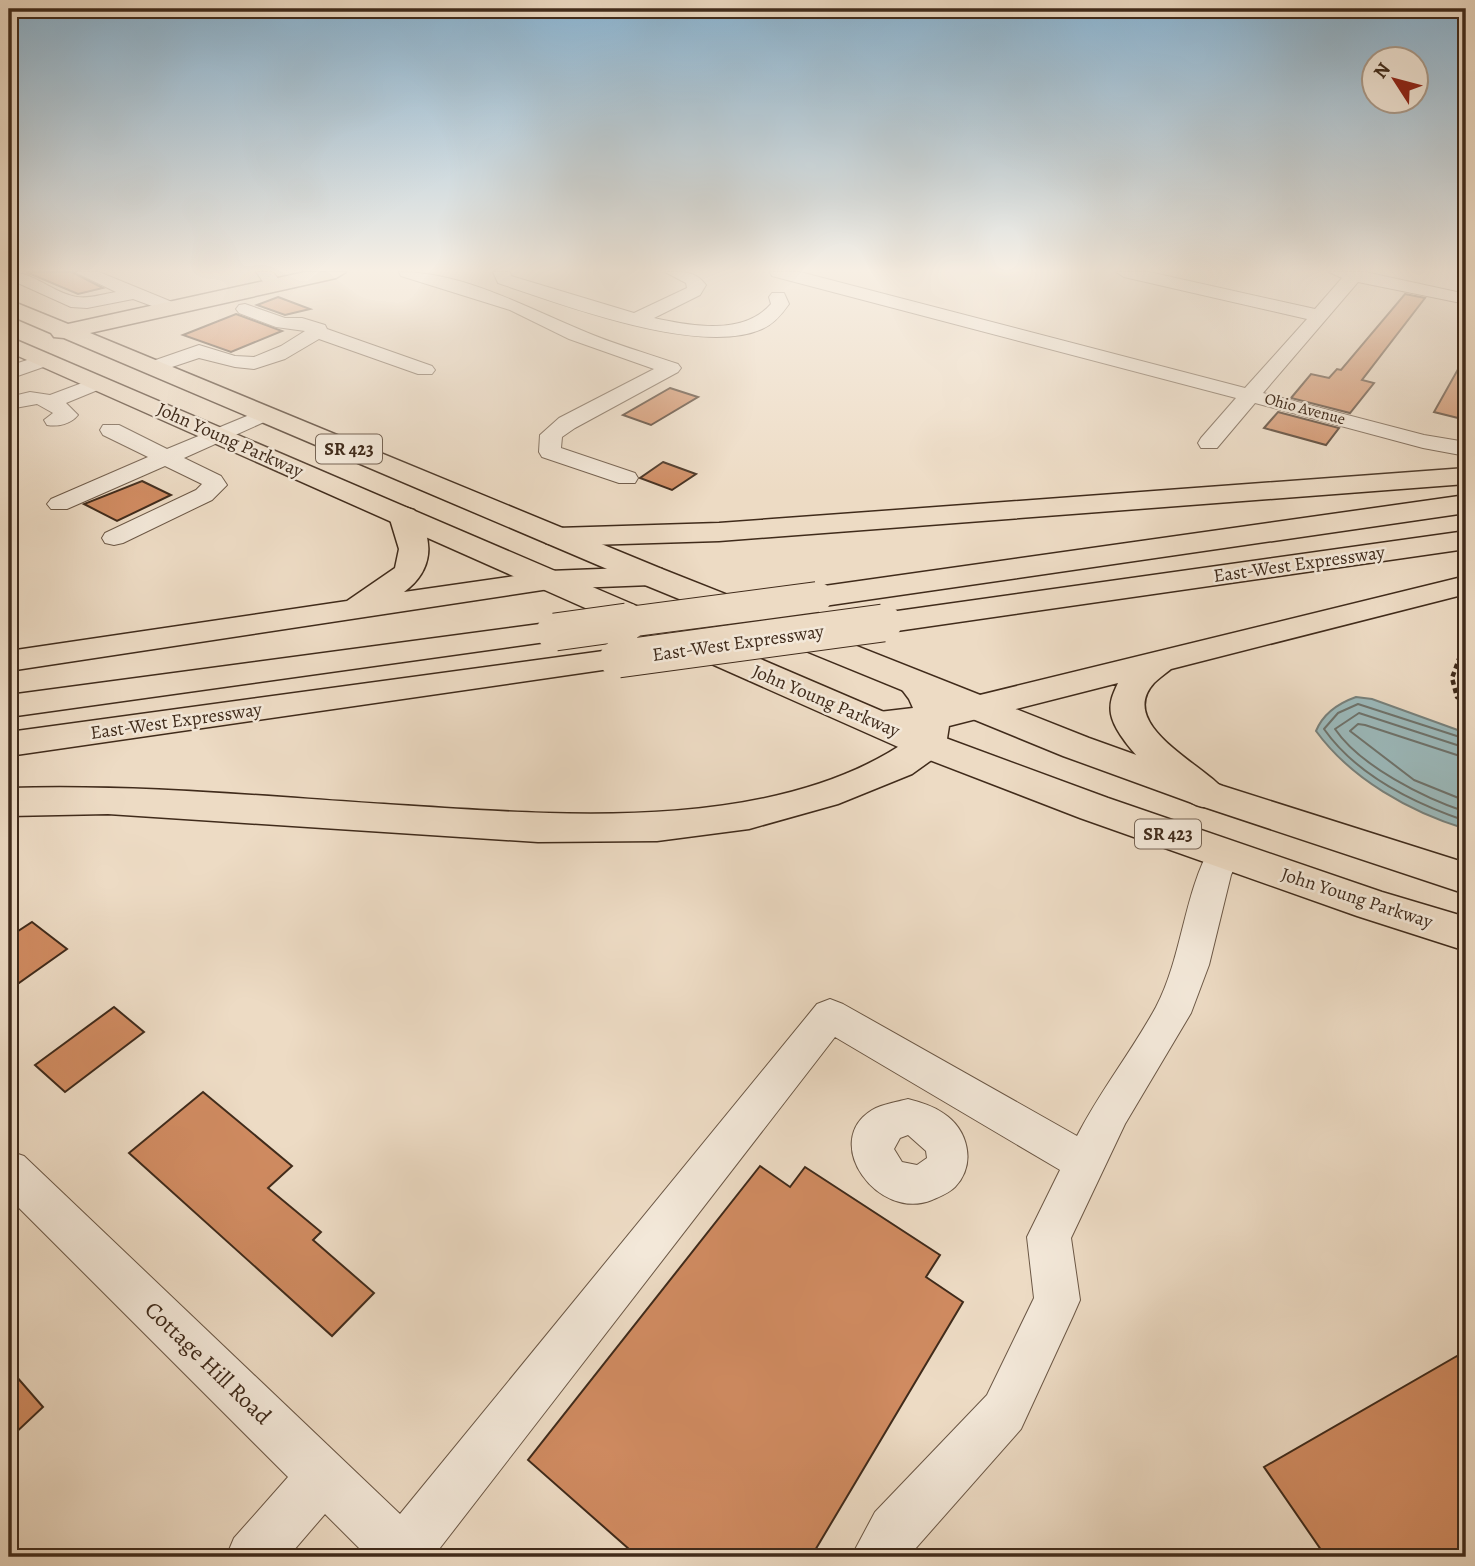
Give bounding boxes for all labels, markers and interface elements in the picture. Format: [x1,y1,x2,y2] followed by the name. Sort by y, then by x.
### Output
[1360,46,1430,116] north arrow
[1367,57,1397,84] text: N
[1262,388,1348,430] street label: Ohio Avenue
[153,396,308,484] street label: John Young Parkway
[316,434,382,463] road number: SR 423
[1212,539,1387,589] street label: East-West Expressway
[651,618,826,668] street label: East-West Expressway
[748,658,904,744] street label: John Young Parkway
[89,696,264,746] street label: East-West Expressway
[1135,820,1201,848] road number: SR 423
[1278,861,1437,935] street label: John Young Parkway
[138,1295,279,1432] street label: Cottage Hill Road

